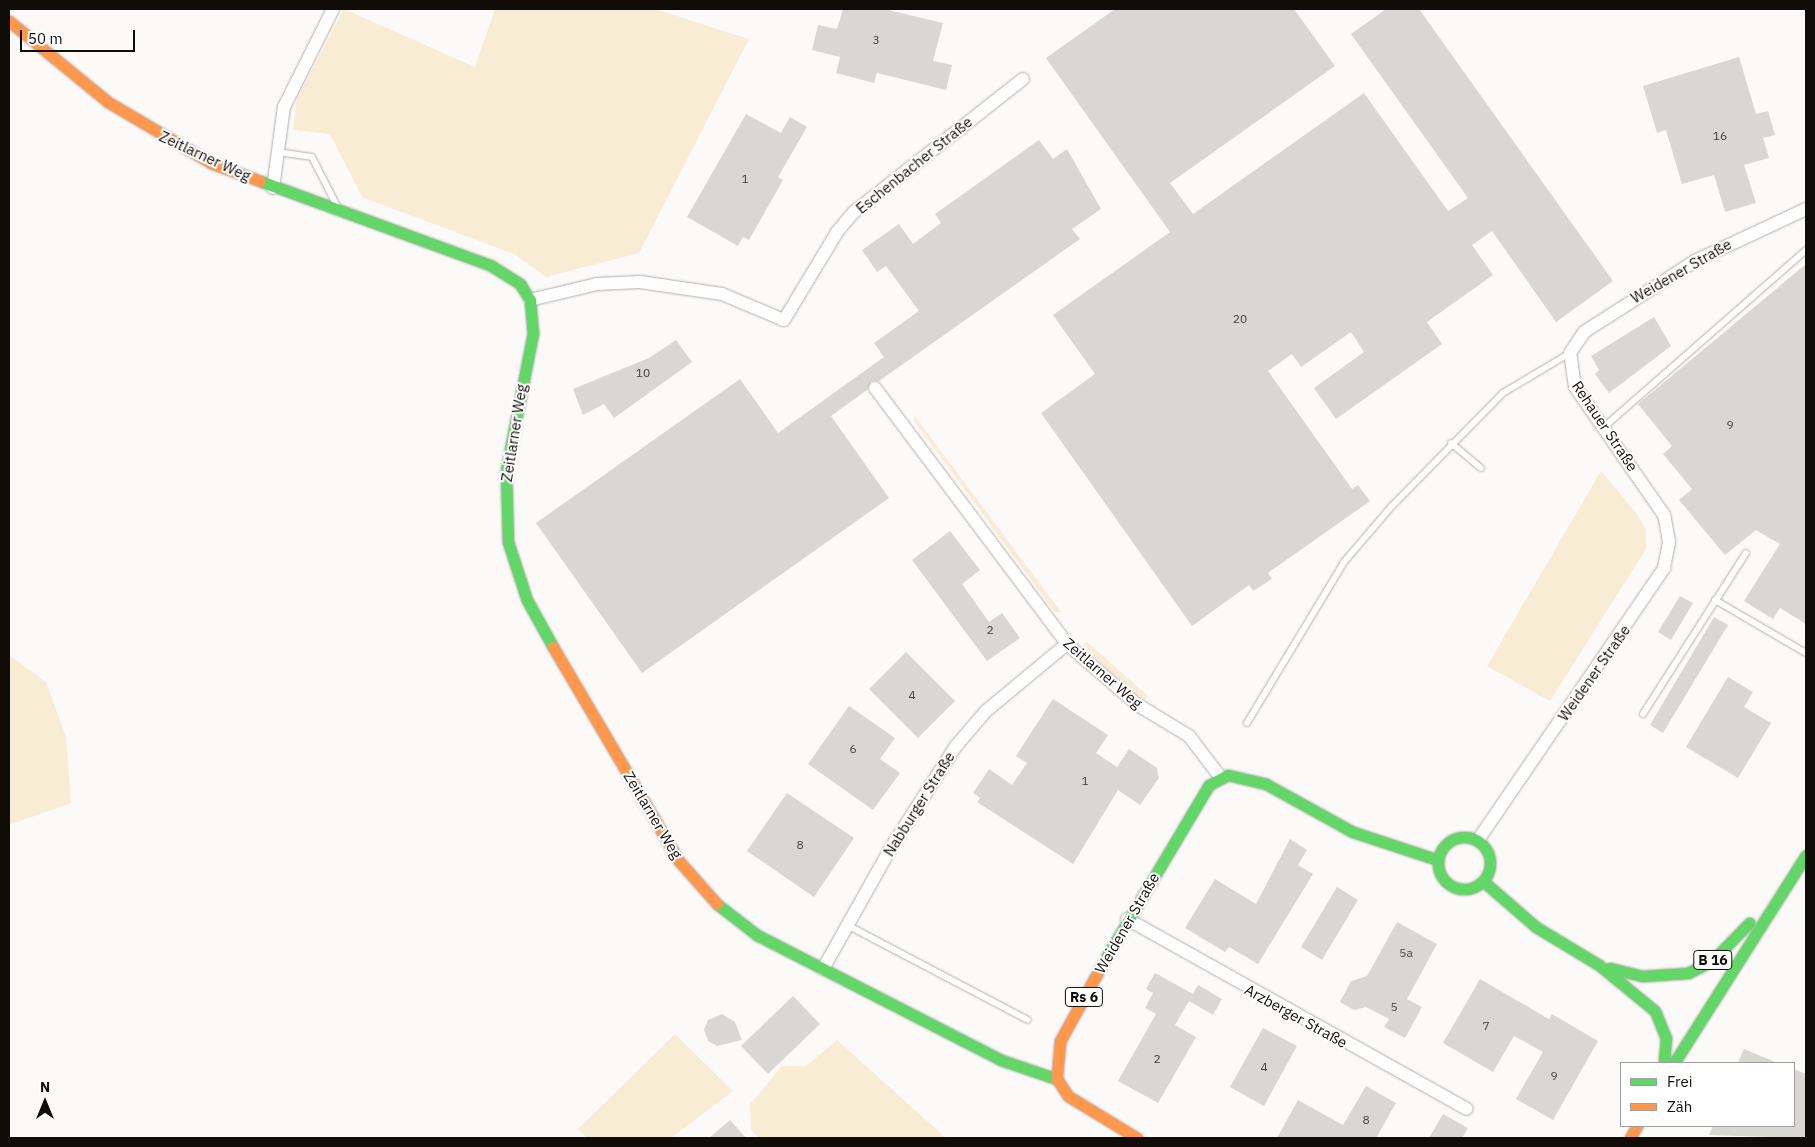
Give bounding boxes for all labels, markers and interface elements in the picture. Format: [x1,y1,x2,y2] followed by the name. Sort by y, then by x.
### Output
[22,20,138,52] scale bar
[28,29,63,48] text: 50 m
[872,33,880,47] house number: 3
[852,113,976,217] street label: Eschenbacher Straße
[157,127,253,185] street label: Zeitlarner Weg
[1713,129,1727,143] house number: 16
[741,172,749,186] house number: 1
[1628,235,1734,307] street label: Weidener Straße
[1233,312,1247,326] house number: 20
[636,366,650,380] house number: 10
[1568,377,1642,475] street label: Rehauer Straße
[497,383,531,483] street label: Zeitlarner Weg
[1726,418,1734,432] house number: 9
[1554,622,1634,724] street label: Weidener Straße
[986,623,994,637] house number: 2
[1060,634,1146,712] street label: Zeitlarner Weg
[908,688,916,702] house number: 4
[849,742,857,756] house number: 6
[880,748,958,860] street label: Nabburger Straße
[620,768,686,862] street label: Zeitlarner Weg
[1081,774,1089,788] house number: 1
[796,838,804,852] house number: 8
[1091,870,1163,976] street label: Weidener Straße
[1399,946,1413,960] house number: 5a
[1693,948,1733,972] road number: B 16
[1242,980,1350,1052] street label: Arzberger Straße
[1064,986,1104,1009] road number: Rs 6
[1390,1000,1398,1014] house number: 5
[1482,1019,1490,1033] house number: 7
[1153,1052,1161,1066] house number: 2
[1260,1060,1268,1074] house number: 4
[1620,1062,1795,1127] legend
[1550,1069,1558,1083] house number: 9
[1667,1072,1693,1091] text: Frei
[20,1077,70,1127] north arrow
[40,1078,50,1096] text: N
[1667,1097,1692,1116] text: Zäh
[1362,1113,1370,1127] house number: 8

